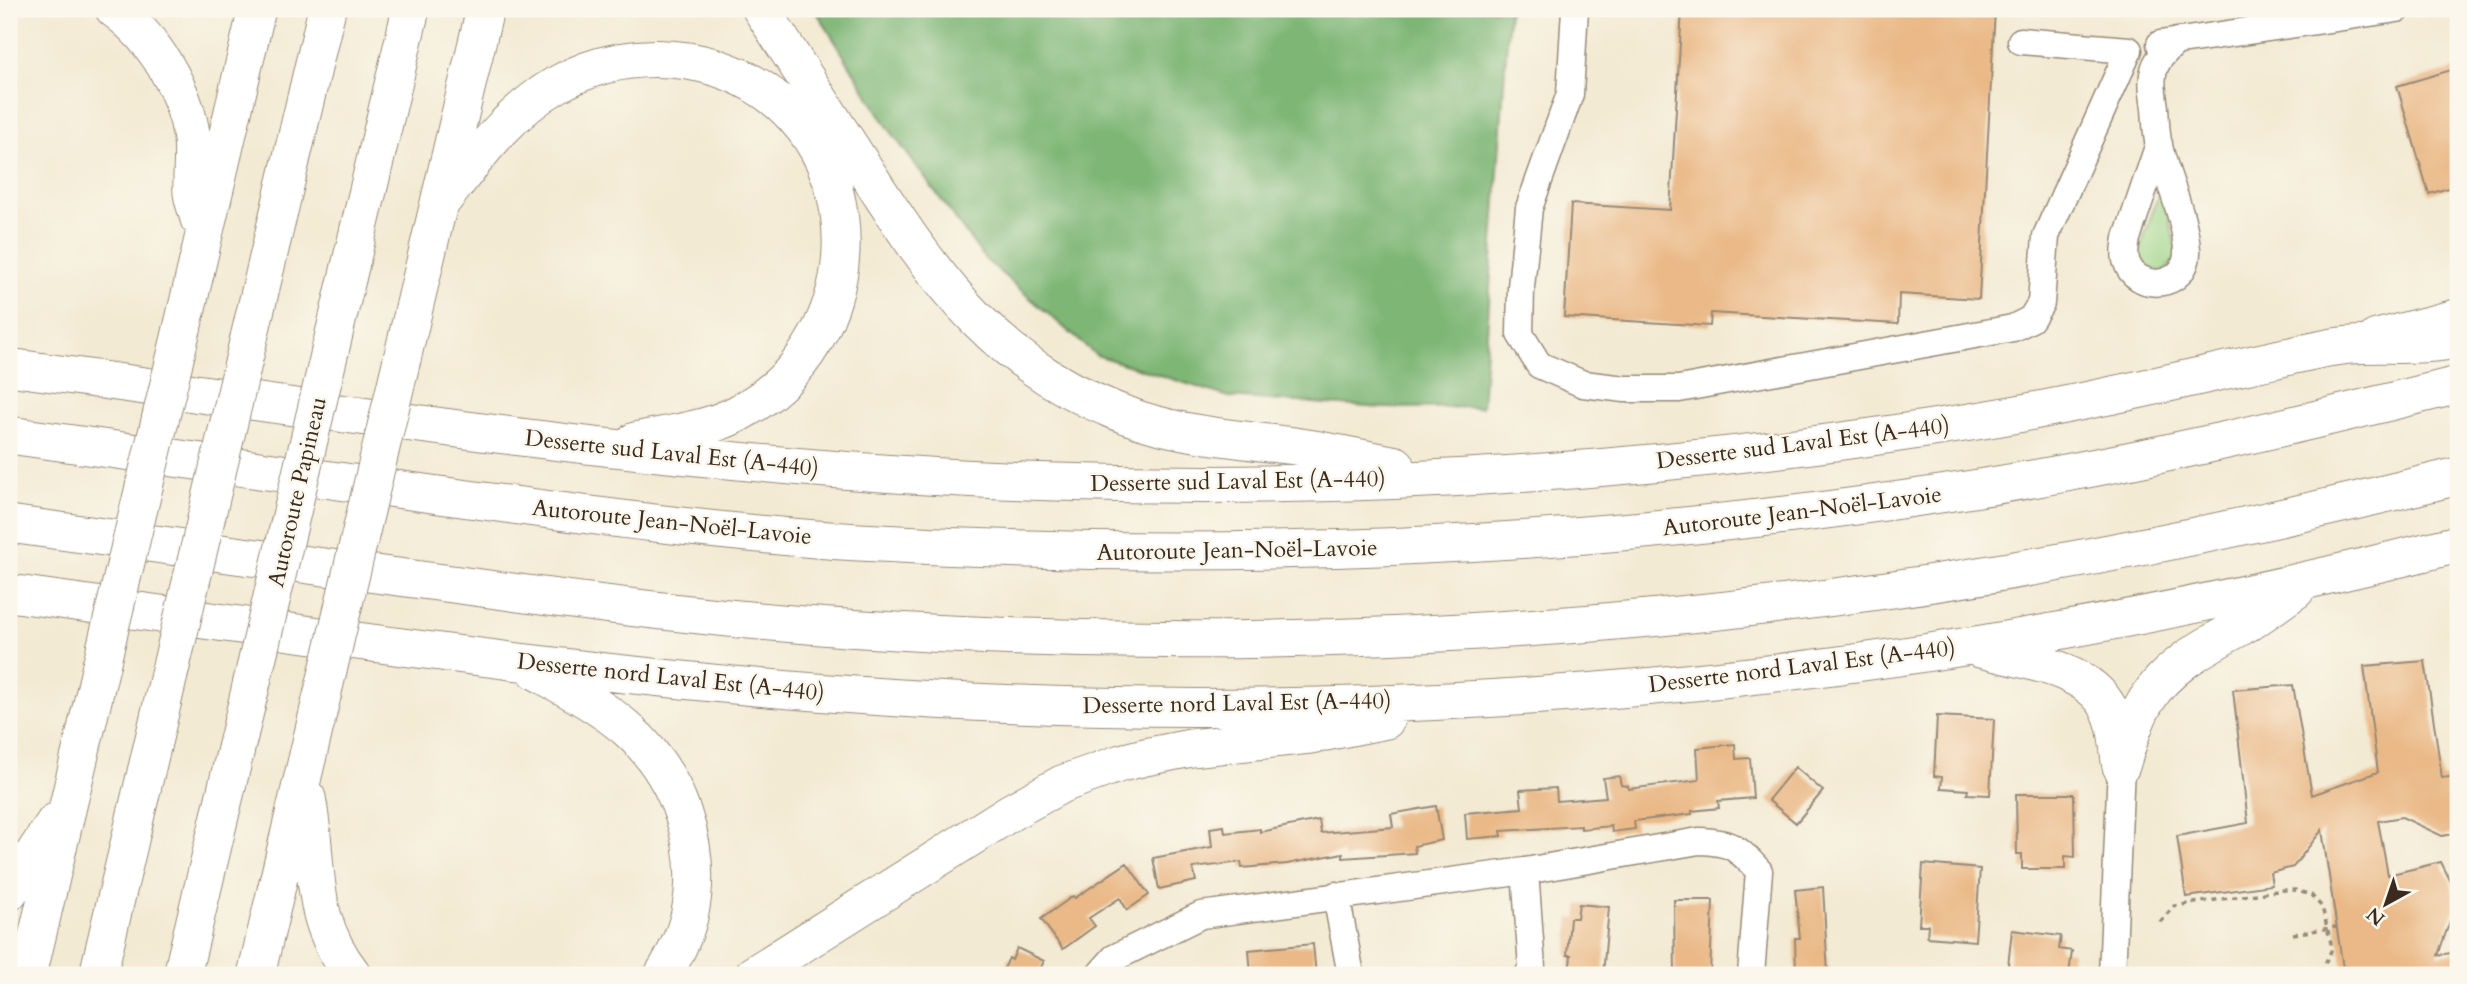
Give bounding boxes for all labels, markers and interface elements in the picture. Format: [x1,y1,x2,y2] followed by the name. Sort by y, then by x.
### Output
[260,394,334,590] street label: Autoroute Papineau
[1655,410,1951,476] street label: Desserte sud Laval Est (A-440)
[524,422,820,484] street label: Desserte sud Laval Est (A-440)
[1090,463,1386,499] street label: Desserte sud Laval Est (A-440)
[1661,478,1943,544] street label: Autoroute Jean-Noël-Lavoie
[531,492,813,552] street label: Autoroute Jean-Noël-Lavoie
[1096,532,1378,568] street label: Autoroute Jean-Noël-Lavoie
[1647,632,1957,700] street label: Desserte nord Laval Est (A-440)
[516,645,826,709] street label: Desserte nord Laval Est (A-440)
[1082,685,1392,721] street label: Desserte nord Laval Est (A-440)
[2352,869,2422,939] north arrow
[2361,901,2390,932] text: N

